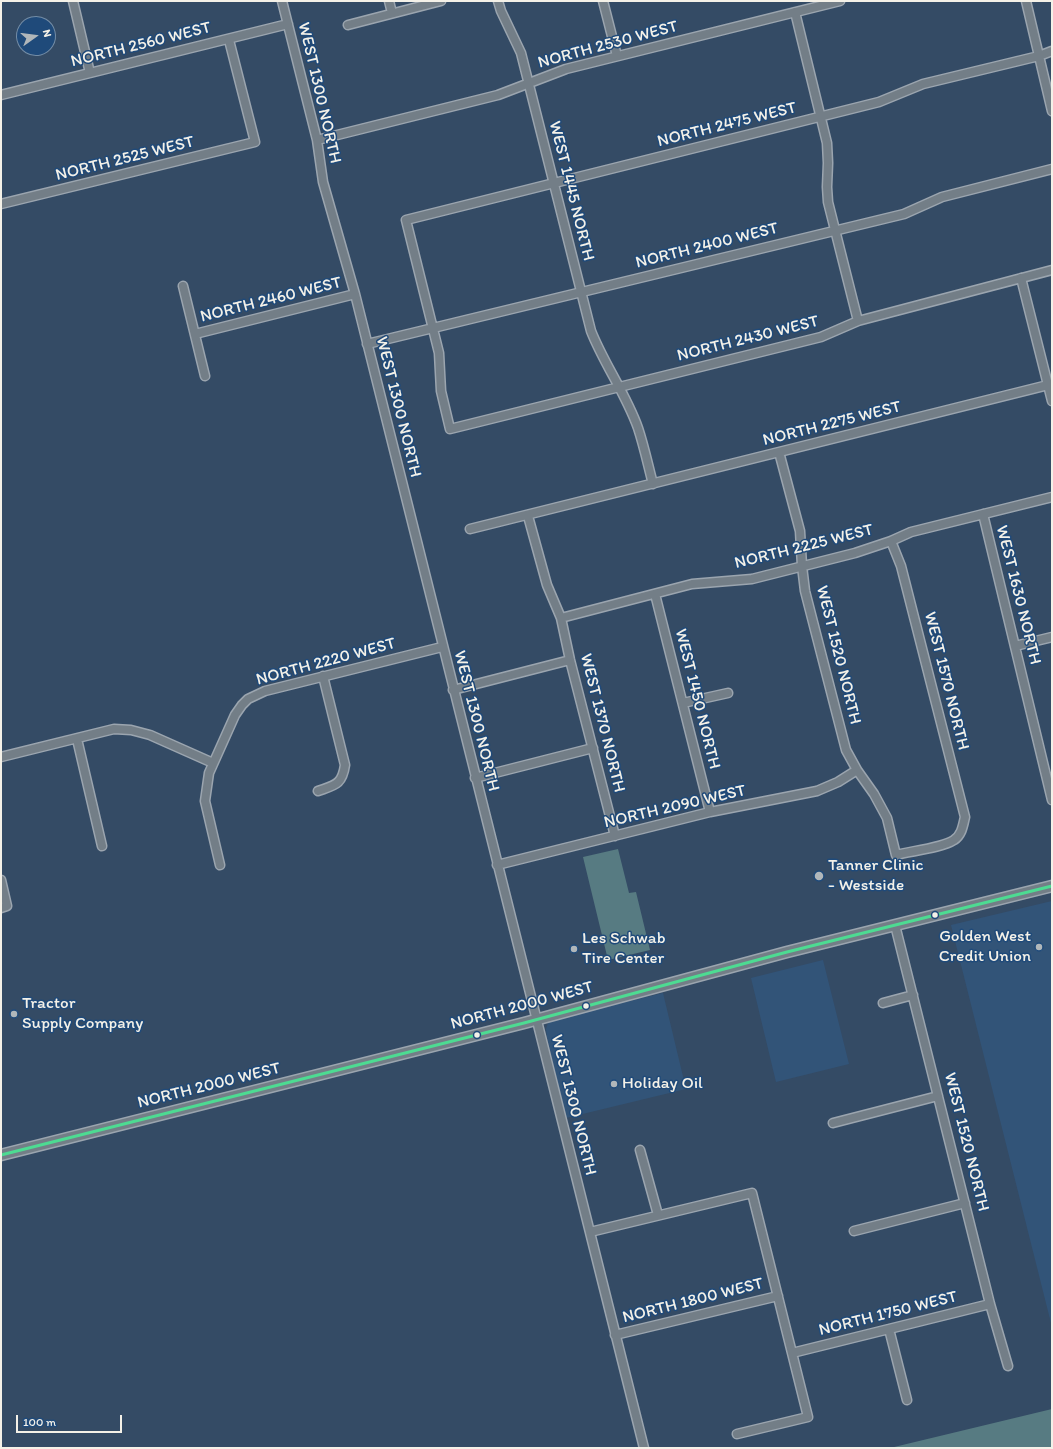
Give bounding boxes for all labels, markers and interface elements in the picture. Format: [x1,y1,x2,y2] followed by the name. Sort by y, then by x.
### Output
[16,16,56,56] north arrow
[536,17,680,73] street label: NORTH 2530 WEST
[69,18,213,72] street label: NORTH 2560 WEST
[293,20,345,166] street label: WEST 1300 NORTH
[40,28,54,38] text: N
[655,98,799,152] street label: NORTH 2475 WEST
[544,119,598,263] street label: WEST 1445 NORTH
[54,132,196,186] street label: NORTH 2525 WEST
[634,218,780,274] street label: NORTH 2400 WEST
[198,273,344,327] street label: NORTH 2460 WEST
[675,312,821,366] street label: NORTH 2430 WEST
[371,334,425,480] street label: WEST 1300 NORTH
[761,397,903,451] street label: NORTH 2275 WEST
[733,520,875,574] street label: NORTH 2225 WEST
[991,523,1045,667] street label: WEST 1630 NORTH
[811,583,865,727] street label: WEST 1520 NORTH
[919,610,973,752] street label: WEST 1570 NORTH
[670,627,724,771] street label: WEST 1450 NORTH
[254,634,398,690] street label: NORTH 2220 WEST
[449,648,503,794] street label: WEST 1300 NORTH
[575,651,629,795] street label: WEST 1370 NORTH
[602,781,748,833] street label: NORTH 2090 WEST
[828,856,924,896] place label: Tanner Clinic - Westside
[813,870,825,882] marker: Tanner Clinic - Westside
[930,910,940,920] unlabelled marker
[939,927,1031,967] place label: Golden West Credit Union
[582,929,666,969] place label: Les Schwab Tire Center
[1034,942,1044,952] marker: Golden West Credit Union
[569,944,579,954] marker: Les Schwab Tire Center
[449,977,595,1035] street label: NORTH 2000 WEST
[22,994,143,1034] place label: Tractor Supply Company
[581,1001,591,1011] unlabelled marker
[9,1009,19,1019] marker: Tractor Supply Company
[472,1030,482,1040] unlabelled marker
[546,1032,600,1178] street label: WEST 1300 NORTH
[135,1058,283,1114] street label: NORTH 2000 WEST
[939,1070,993,1214] street label: WEST 1520 NORTH
[622,1074,703,1094] place label: Holiday Oil
[609,1079,619,1089] marker: Holiday Oil
[620,1274,766,1328] street label: NORTH 1800 WEST
[817,1287,959,1341] street label: NORTH 1750 WEST
[18,1407,124,1433] scale bar
[23,1415,56,1429] text: 100 m

